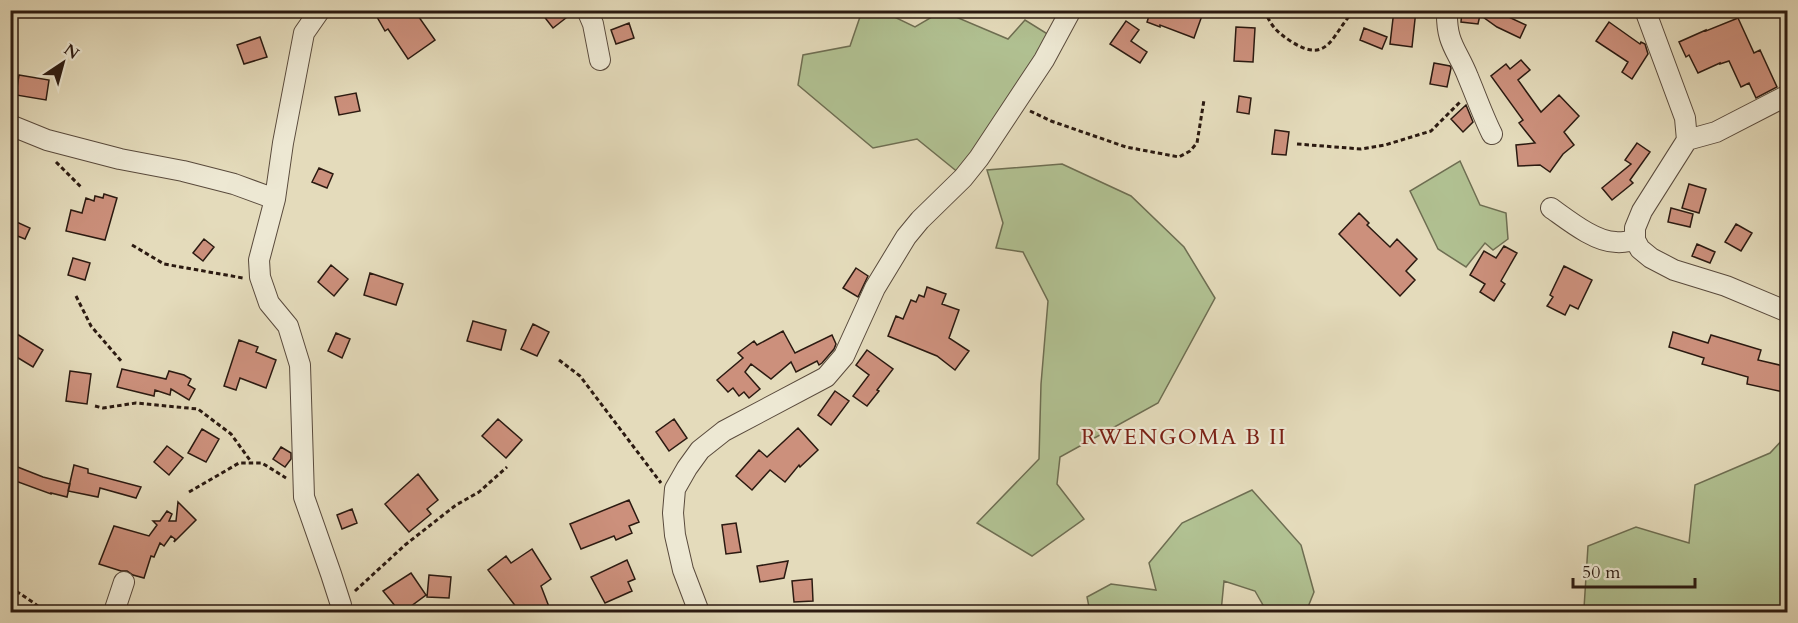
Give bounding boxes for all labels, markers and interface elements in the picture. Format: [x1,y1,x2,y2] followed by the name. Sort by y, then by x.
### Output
[33,33,93,93] north arrow
[59,39,83,65] text: N
[1081,422,1287,452] district label: RWENGOMA B II
[1573,551,1694,589] scale bar
[1582,560,1621,585] text: 50 m

